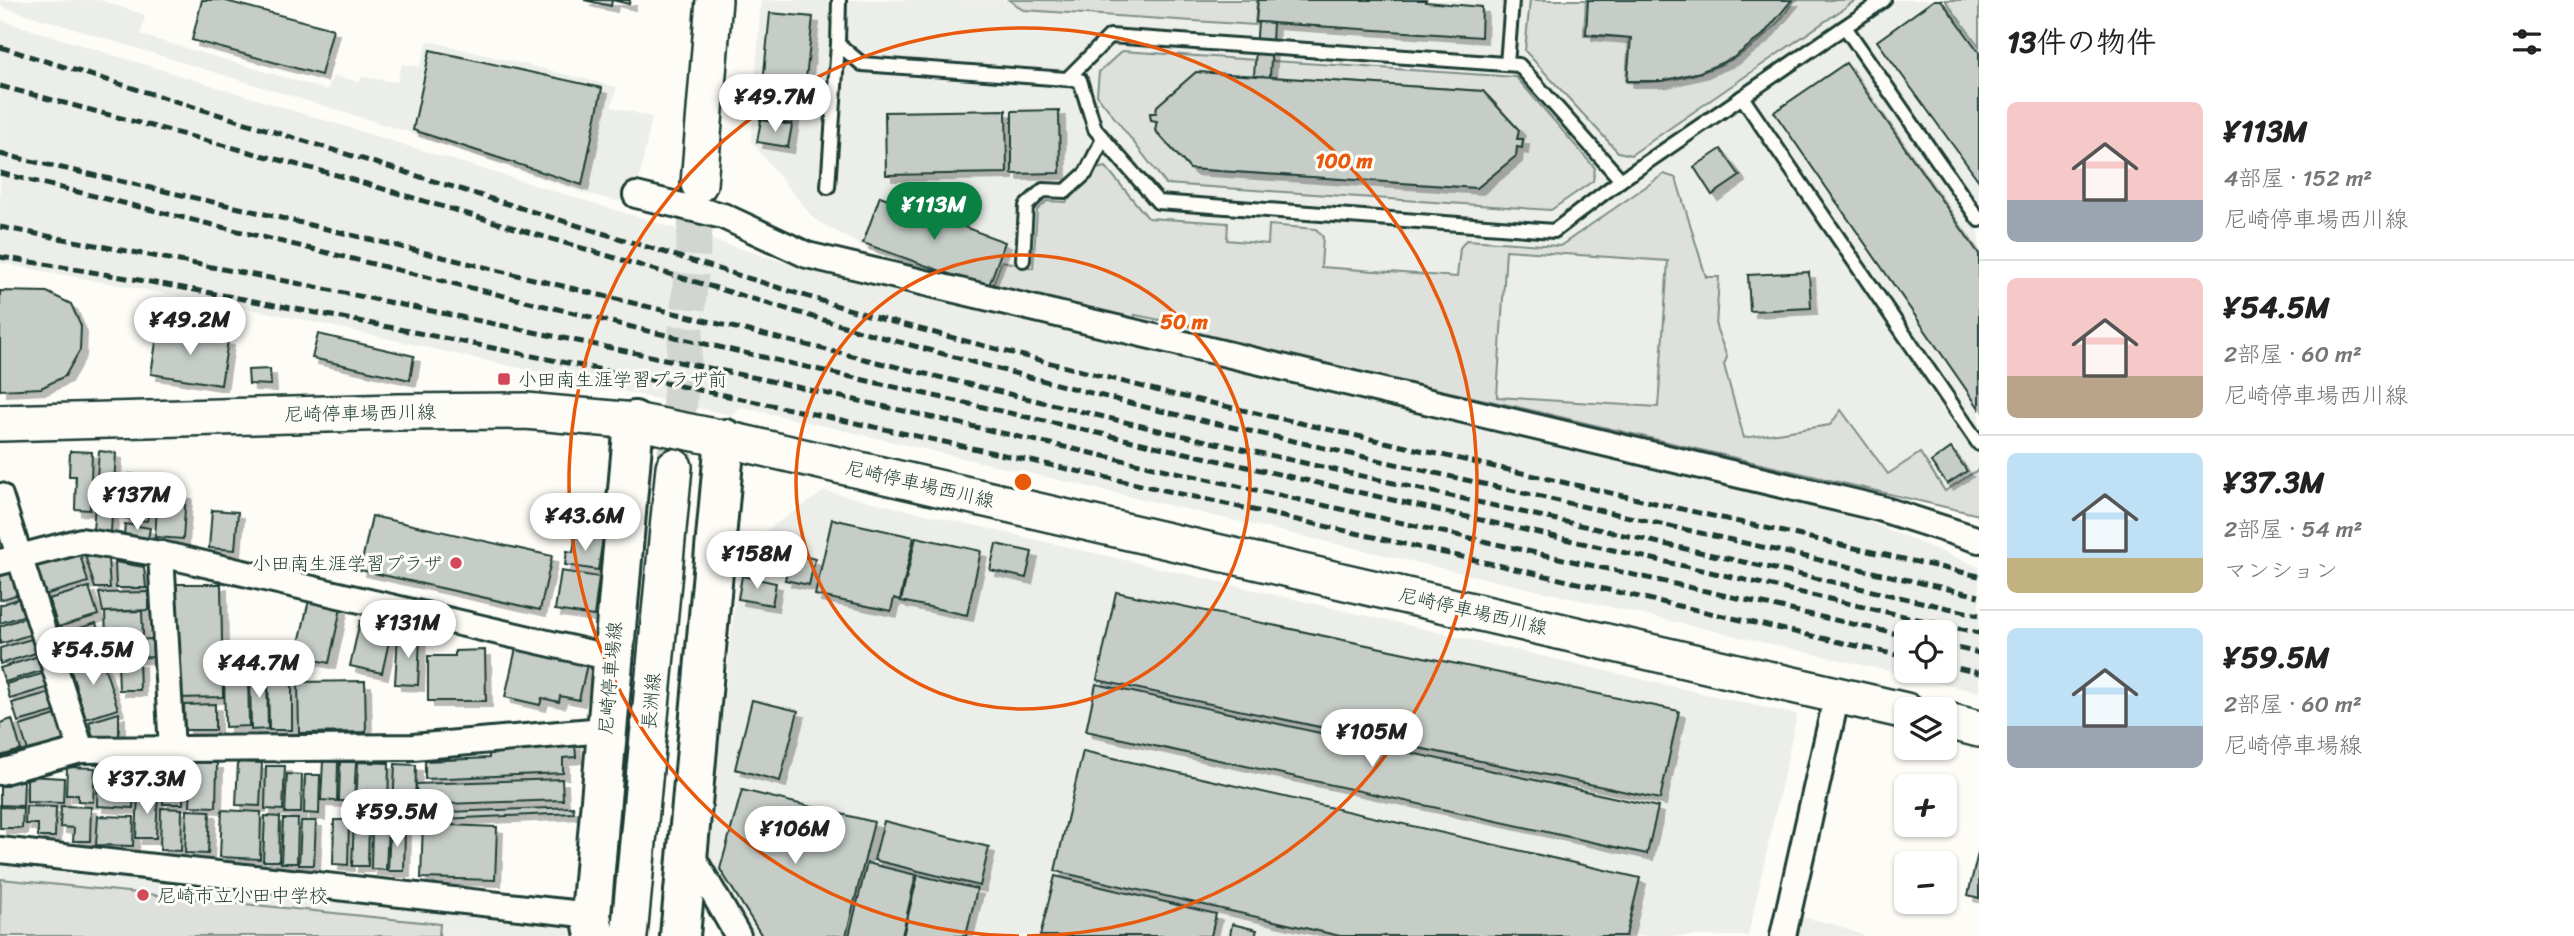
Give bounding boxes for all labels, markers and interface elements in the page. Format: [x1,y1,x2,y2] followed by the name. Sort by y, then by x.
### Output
[2007,15,2156,69] text: 13件の物件
[2508,23,2546,61] icon: filters
[718,74,832,134] pin: ¥49.7M
[735,76,815,117] text: ¥49.7M
[2224,104,2307,158] text: ¥113M
[2063,130,2147,214] icon: home
[1315,142,1373,180] text: 100 m
[2224,158,2372,199] text: 4部屋 · 152 m²
[885,182,983,242] pin: ¥113M
[902,184,966,225] text: ¥113M
[2224,199,2408,240] text: 尼崎停車場西川線
[2224,280,2330,334] text: ¥54.5M
[133,298,247,357] pin: ¥49.2M
[150,299,230,340] text: ¥49.2M
[1160,303,1209,341] text: 50 m
[2063,306,2147,390] icon: home
[2224,334,2362,375] text: 2部屋 · 60 m²
[518,363,727,396] place label: 小田南生涯学習プラザ前
[496,371,512,387] marker: 小田南生涯学習プラザ前
[2224,375,2408,416] text: 尼崎停車場西川線
[284,395,436,431] street label: 尼崎停車場西川線
[842,451,998,517] street label: 尼崎停車場西川線
[2224,455,2324,509] text: ¥37.3M
[1011,470,1035,494] centre of rings
[88,472,186,532] pin: ¥137M
[103,474,171,515] text: ¥137M
[2063,481,2147,565] icon: home
[528,494,642,553] pin: ¥43.6M
[546,495,624,536] text: ¥43.6M
[2224,509,2363,550] text: 2部屋 · 54 m²
[708,532,806,591] pin: ¥158M
[722,533,792,574] text: ¥158M
[252,547,442,580] place label: 小田南生涯学習プラザ
[2224,550,2338,591] text: マンション
[448,555,464,571] marker: 小田南生涯学習プラザ
[1395,578,1551,644] street label: 尼崎停車場西川線
[359,600,457,660] pin: ¥131M
[376,602,440,643] text: ¥131M
[589,620,631,736] street label: 尼崎停車場線
[1894,620,1957,914] map controls
[1894,620,1957,683] button: locate
[36,628,150,687] pin: ¥54.5M
[53,629,133,670] text: ¥54.5M
[2224,630,2329,684] text: ¥59.5M
[202,640,316,700] pin: ¥44.7M
[219,642,299,683] text: ¥44.7M
[2063,656,2147,740] icon: home
[632,671,670,731] street label: 長洲線
[2224,684,2362,725] text: 2部屋 · 60 m²
[1894,697,1957,760] button: layers
[1323,710,1421,769] pin: ¥105M
[1337,711,1407,752] text: ¥105M
[2224,725,2362,766] text: 尼崎停車場線
[90,756,204,816] pin: ¥37.3M
[109,758,185,799] text: ¥37.3M
[1894,774,1957,837] button: +
[340,790,454,849] pin: ¥59.5M
[357,791,437,832] text: ¥59.5M
[746,806,844,866] pin: ¥106M
[761,808,830,849] text: ¥106M
[1894,851,1957,914] button: −
[157,879,328,912] place label: 尼崎市立小田中学校
[135,887,151,903] marker: 尼崎市立小田中学校

